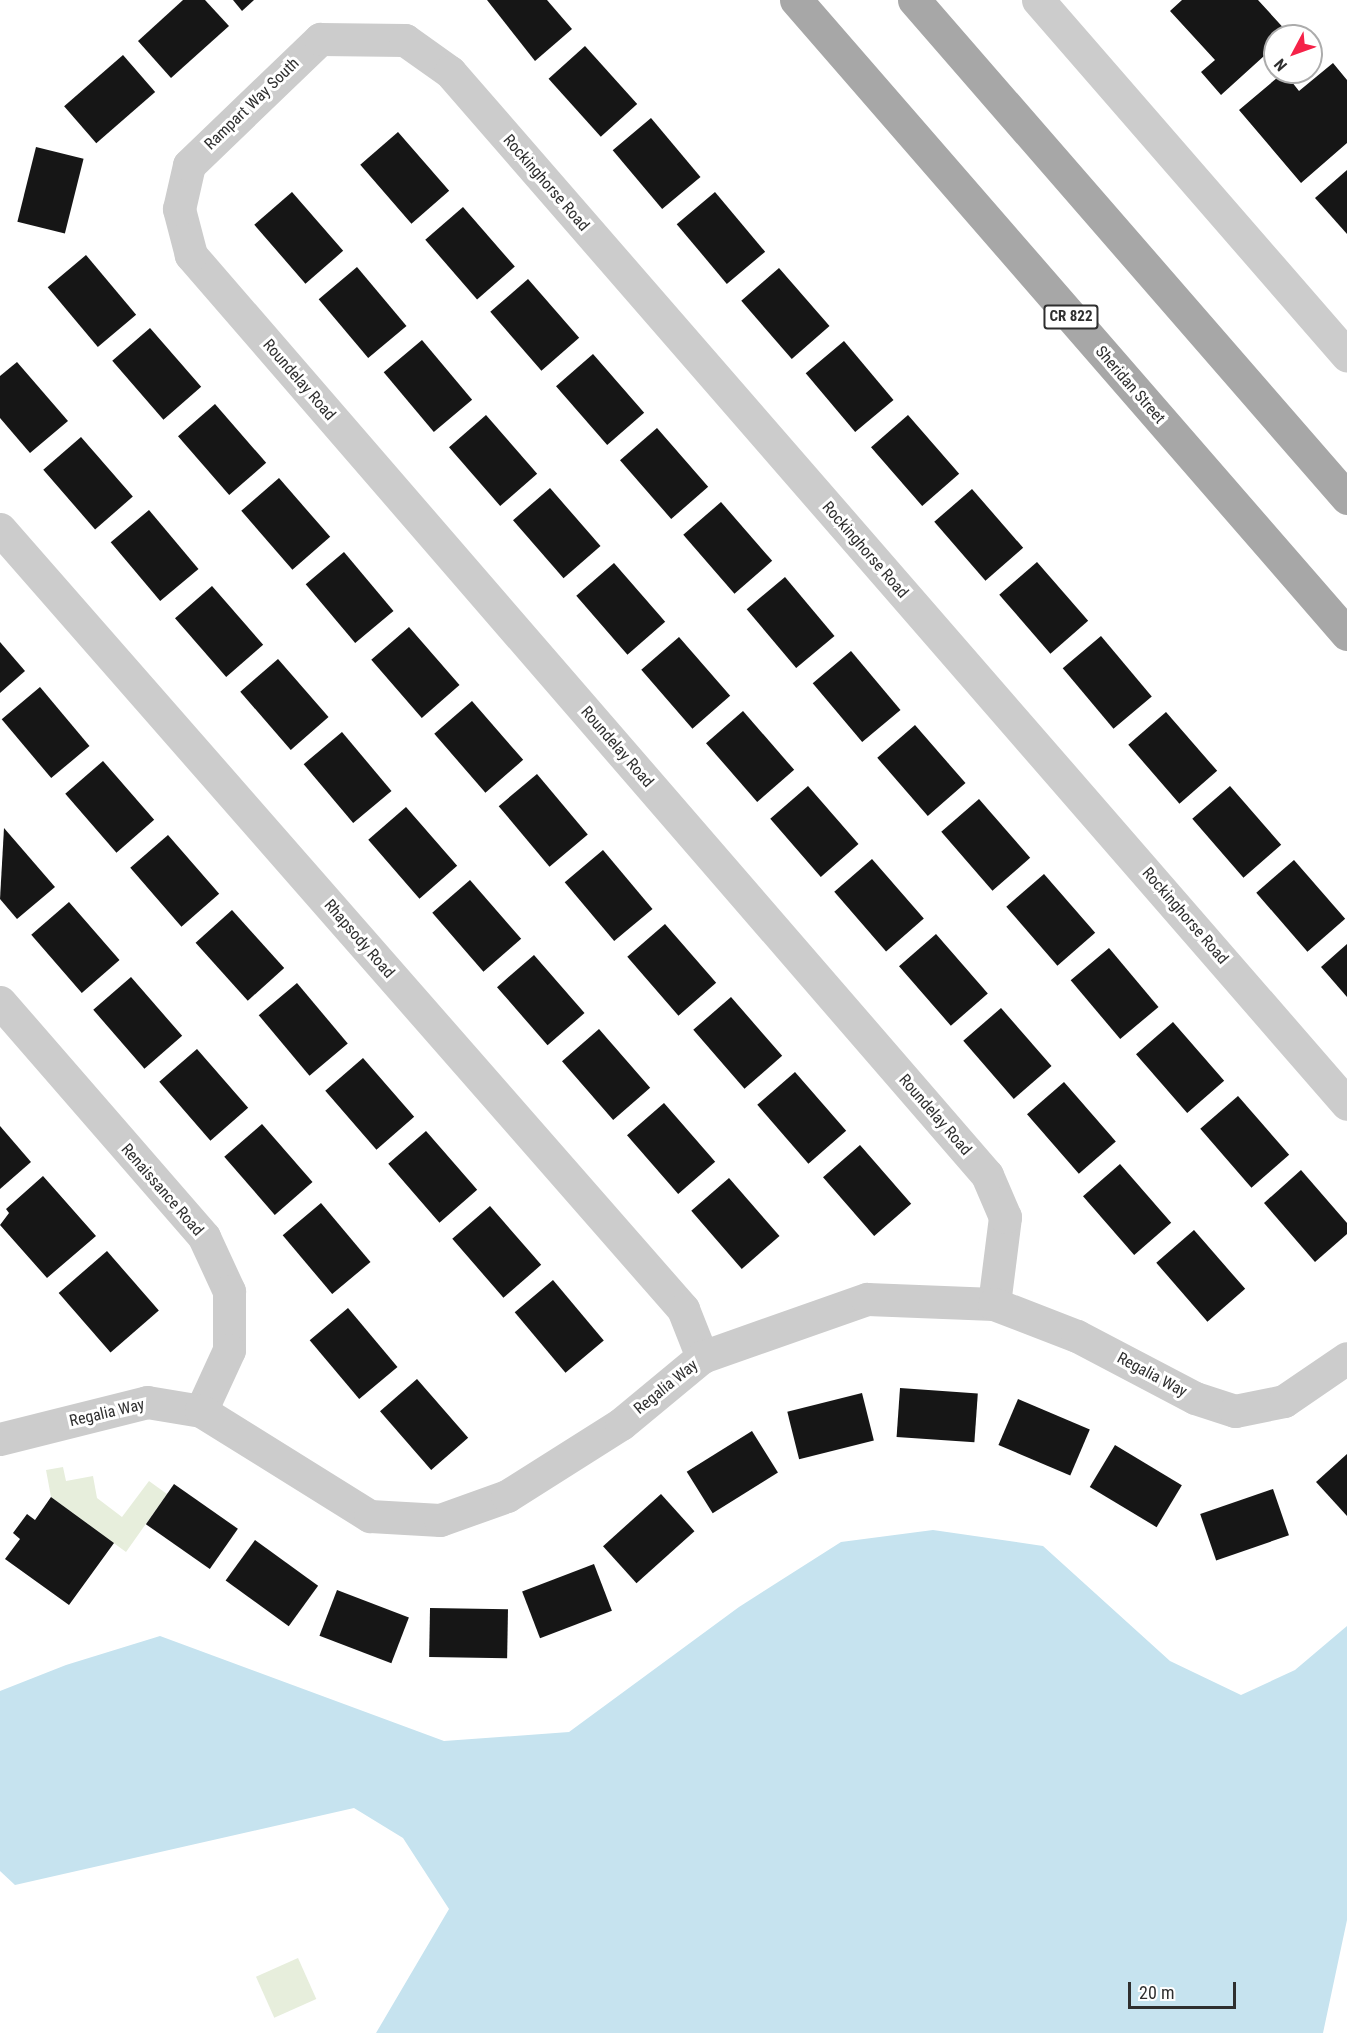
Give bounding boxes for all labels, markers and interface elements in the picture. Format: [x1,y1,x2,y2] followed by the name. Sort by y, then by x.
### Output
[1263,24,1323,84] north arrow
[201,54,303,154] street label: Rampart Way South
[1270,55,1291,75] text: N
[499,131,593,235] street label: Rockinghorse Road
[1042,305,1100,329] road number: CR 822
[259,336,339,424] street label: Roundelay Road
[1091,342,1169,428] street label: Sheridan Street
[818,498,912,602] street label: Rockinghorse Road
[577,703,657,791] street label: Roundelay Road
[1138,864,1232,968] street label: Rockinghorse Road
[320,896,398,982] street label: Rhapsody Road
[895,1071,975,1159] street label: Roundelay Road
[117,1140,207,1240] street label: Renaissance Road
[1114,1349,1190,1401] street label: Regalia Way
[630,1356,702,1418] street label: Regalia Way
[68,1395,146,1431] street label: Regalia Way
[1131,1970,1239,2008] scale bar
[1139,1982,1174,2003] text: 20 m

